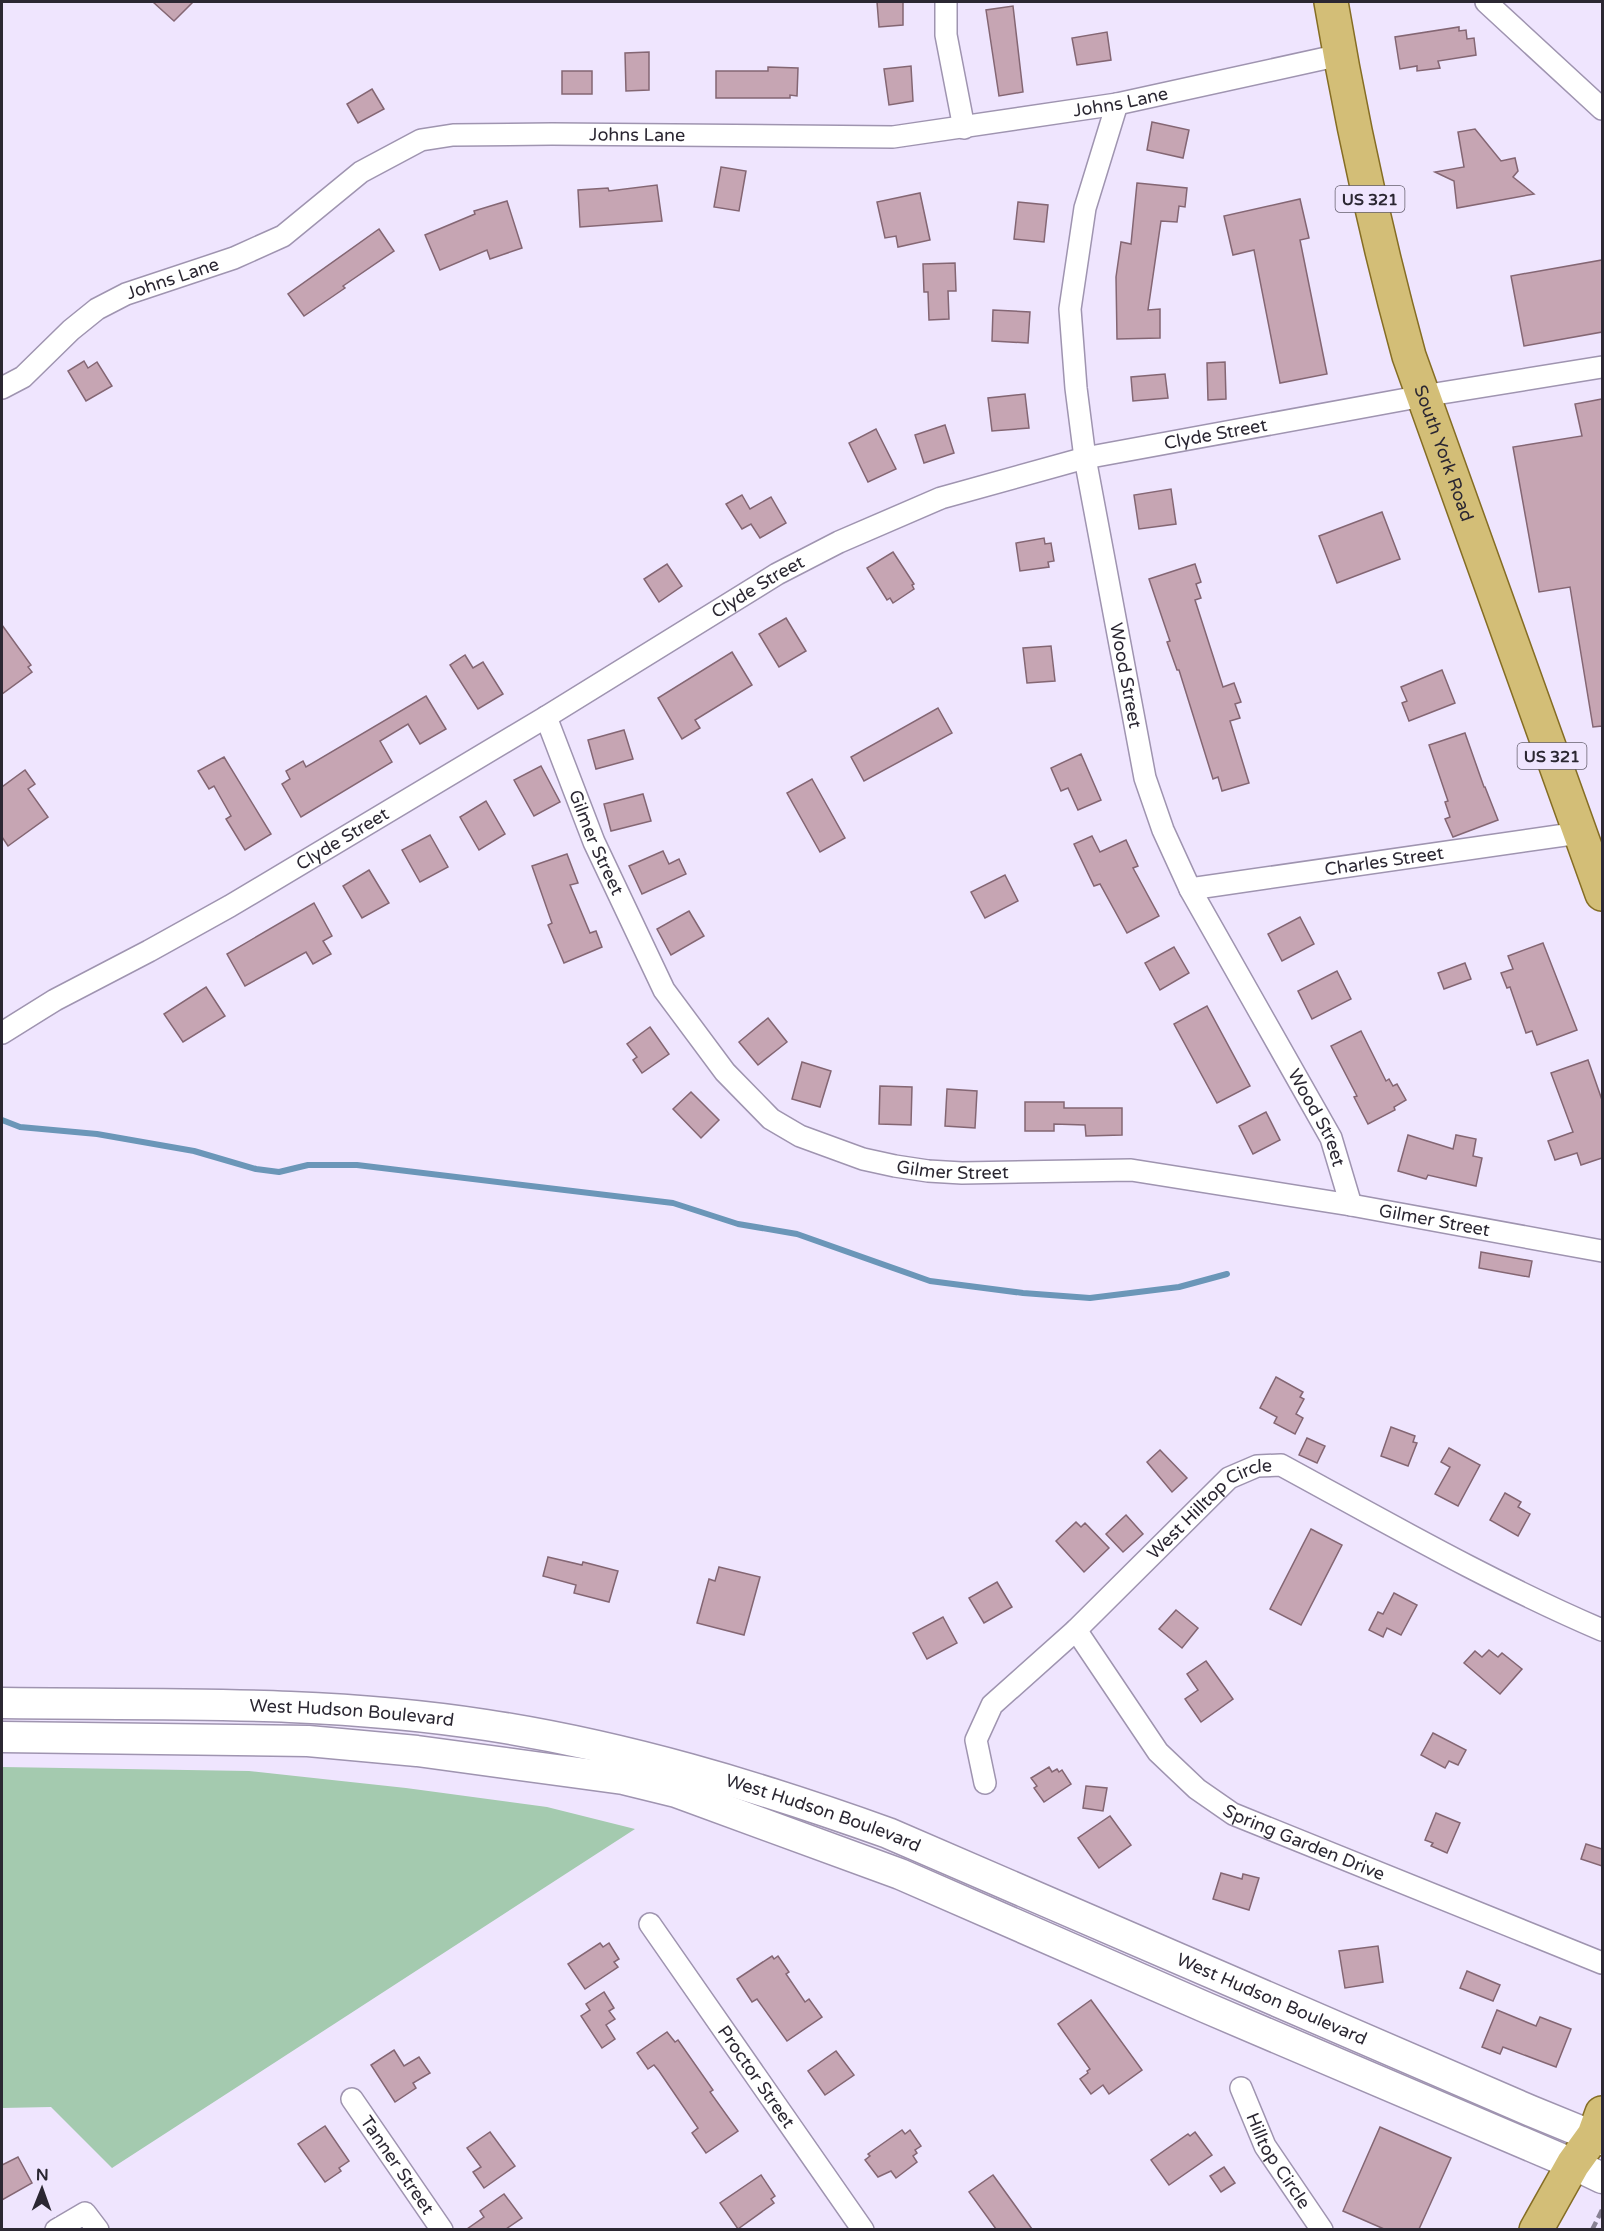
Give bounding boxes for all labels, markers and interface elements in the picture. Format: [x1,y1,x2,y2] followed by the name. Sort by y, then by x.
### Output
[1071,82,1170,121] street label: Johns Lane
[589,123,685,146] street label: Johns Lane
[1336,186,1404,212] road number: US 321
[123,253,222,304] street label: Johns Lane
[1409,382,1478,524] street label: South York Road
[1162,414,1269,454] street label: Clyde Street
[707,551,808,623] street label: Clyde Street
[1105,621,1146,730] street label: Wood Street
[1518,743,1586,769] road number: US 321
[564,787,629,899] street label: Gilmer Street
[292,803,393,875] street label: Clyde Street
[1323,842,1445,881] street label: Charles Street
[1283,1065,1350,1169] street label: Wood Street
[895,1155,1009,1184] street label: Gilmer Street
[1377,1199,1492,1241] street label: Gilmer Street
[1143,1454,1272,1564] street label: West Hilltop Circle
[249,1695,455,1731] street label: West Hudson Boulevard
[723,1769,924,1857] street label: West Hudson Boulevard
[1219,1799,1388,1885] street label: Spring Garden Drive
[1173,1948,1370,2050] street label: West Hudson Boulevard
[713,2021,800,2132] street label: Proctor Street
[1241,2109,1315,2213] street label: Hilltop Circle
[356,2111,439,2219] street label: Tanner Street
[12,2159,72,2219] north arrow
[36,2165,49,2185] text: N

